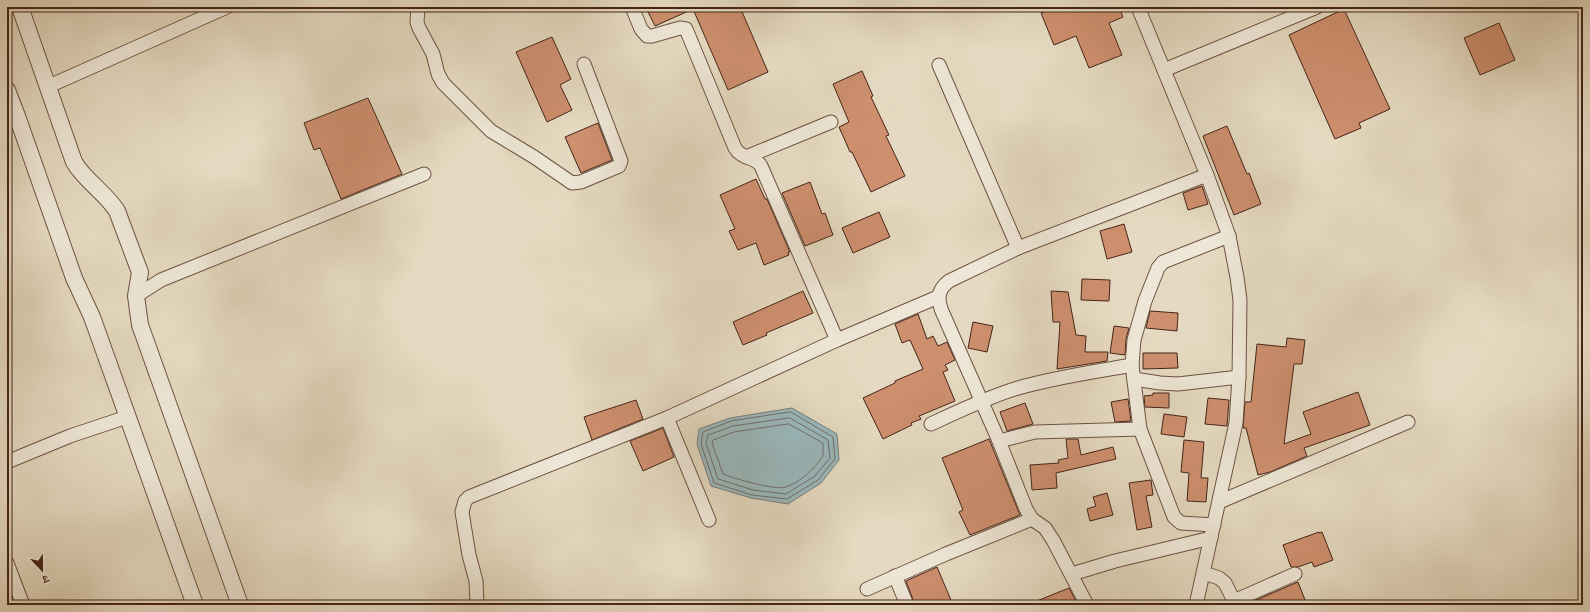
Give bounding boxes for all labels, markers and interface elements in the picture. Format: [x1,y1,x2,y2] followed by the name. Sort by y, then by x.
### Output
[22,550,62,590] north arrow
[39,570,52,586] text: उ

